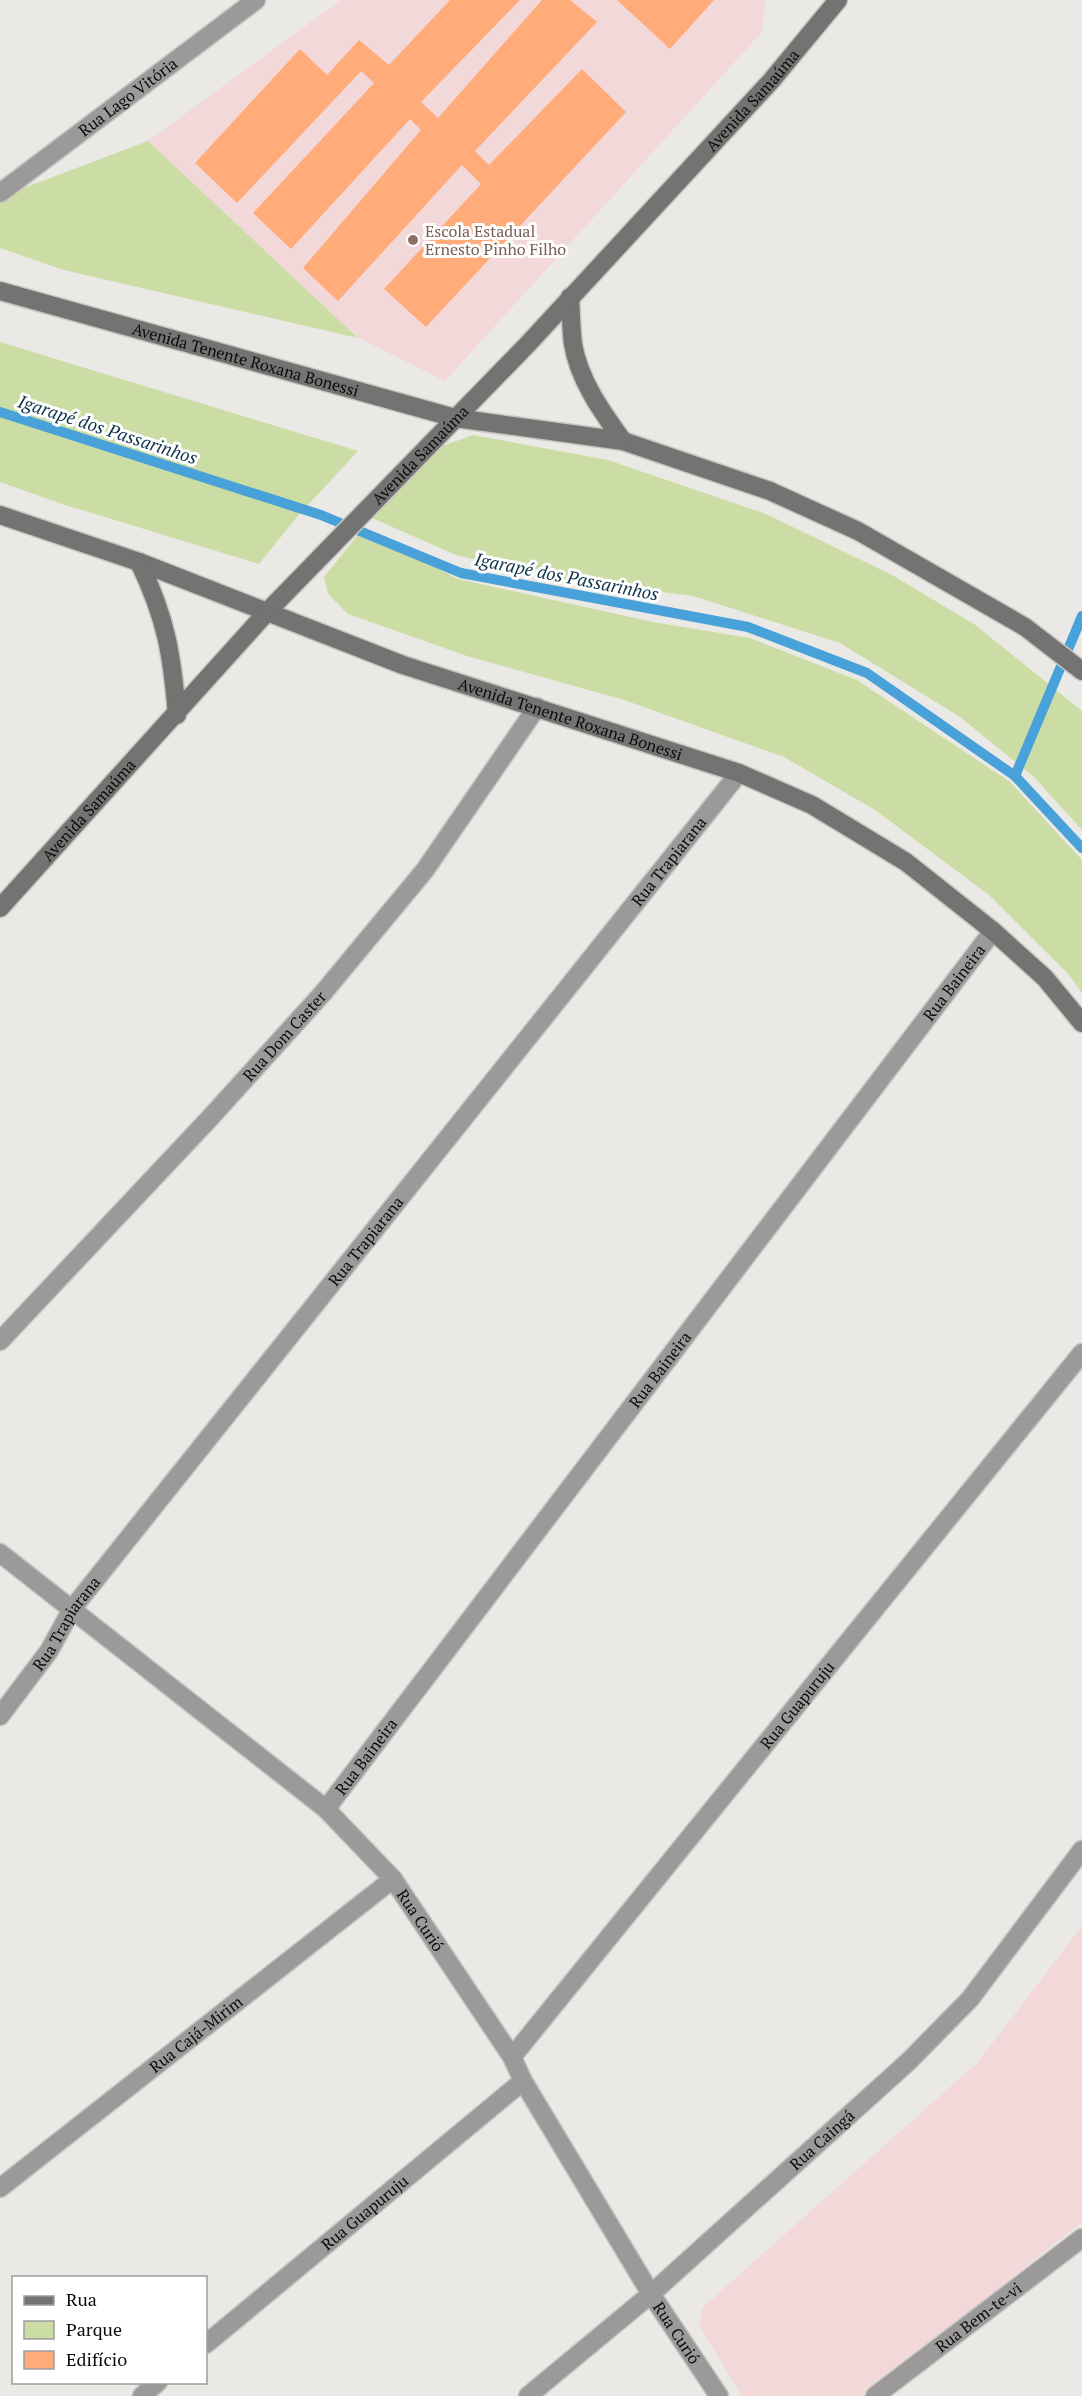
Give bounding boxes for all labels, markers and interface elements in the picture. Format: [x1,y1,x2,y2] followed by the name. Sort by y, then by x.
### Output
[700,44,804,156] street label: Avenida Samaúma
[74,52,182,141] street label: Rua Lago Vitória
[425,220,566,260] place label: Escola Estadual Ernesto Pinho Filho
[406,233,420,247] marker: Escola Estadual Ernesto Pinho Filho
[130,317,362,402] street label: Avenida Tenente Roxana Bonessi
[14,388,201,469] water label: Igarapé dos Passarinhos
[367,400,473,509] street label: Avenida Samaúma
[472,546,661,606] water label: Igarapé dos Passarinhos
[456,673,686,765] street label: Avenida Tenente Roxana Bonessi
[37,754,140,866] street label: Avenida Samaúma
[626,812,711,911] street label: Rua Trapiarana
[918,940,990,1025] street label: Rua Baineira
[238,985,331,1086] street label: Rua Dom Caster
[323,1192,408,1290] street label: Rua Trapiarana
[624,1327,696,1412] street label: Rua Baineira
[27,1572,105,1675] street label: Rua Trapiarana
[755,1656,839,1753] street label: Rua Guapuruju
[330,1714,402,1799] street label: Rua Baineira
[392,1885,449,1956] street label: Rua Curió
[145,1990,247,2078] street label: Rua Cajá-Mirim
[785,2105,859,2175] street label: Rua Caingá
[316,2170,413,2255] street label: Rua Guapuruju
[12,2276,207,2384] legend
[931,2277,1026,2357] street label: Rua Bem-te-vi
[66,2287,97,2311] text: Rua
[648,2297,706,2368] street label: Rua Curió
[66,2317,122,2341] text: Parque
[66,2347,127,2371] text: Edifício

